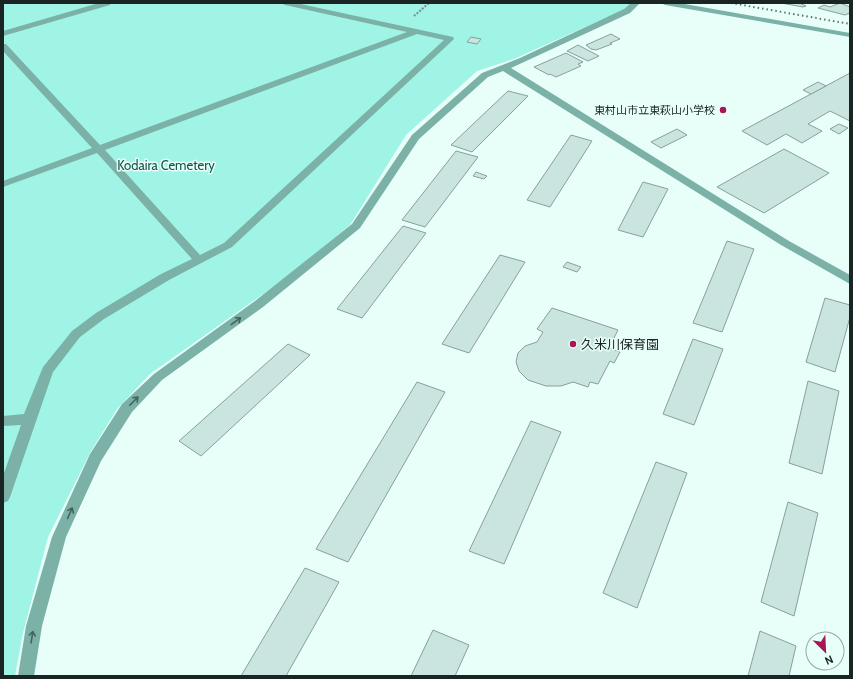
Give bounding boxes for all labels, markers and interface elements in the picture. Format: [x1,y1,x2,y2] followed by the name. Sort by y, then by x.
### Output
[594,103,715,117] place label: 東村山市立東萩山小学校
[718,105,728,115] marker: 東村山市立東萩山小学校
[117,157,215,173] park label: Kodaira Cemetery
[230,317,241,325] one-way arrow
[581,336,659,352] place label: 久米川保育園
[568,339,578,349] marker: 久米川保育園
[129,396,139,406] one-way arrow
[67,508,74,520] one-way arrow
[28,631,36,644] one-way arrow
[805,631,845,671] north arrow
[823,652,835,668] text: N

